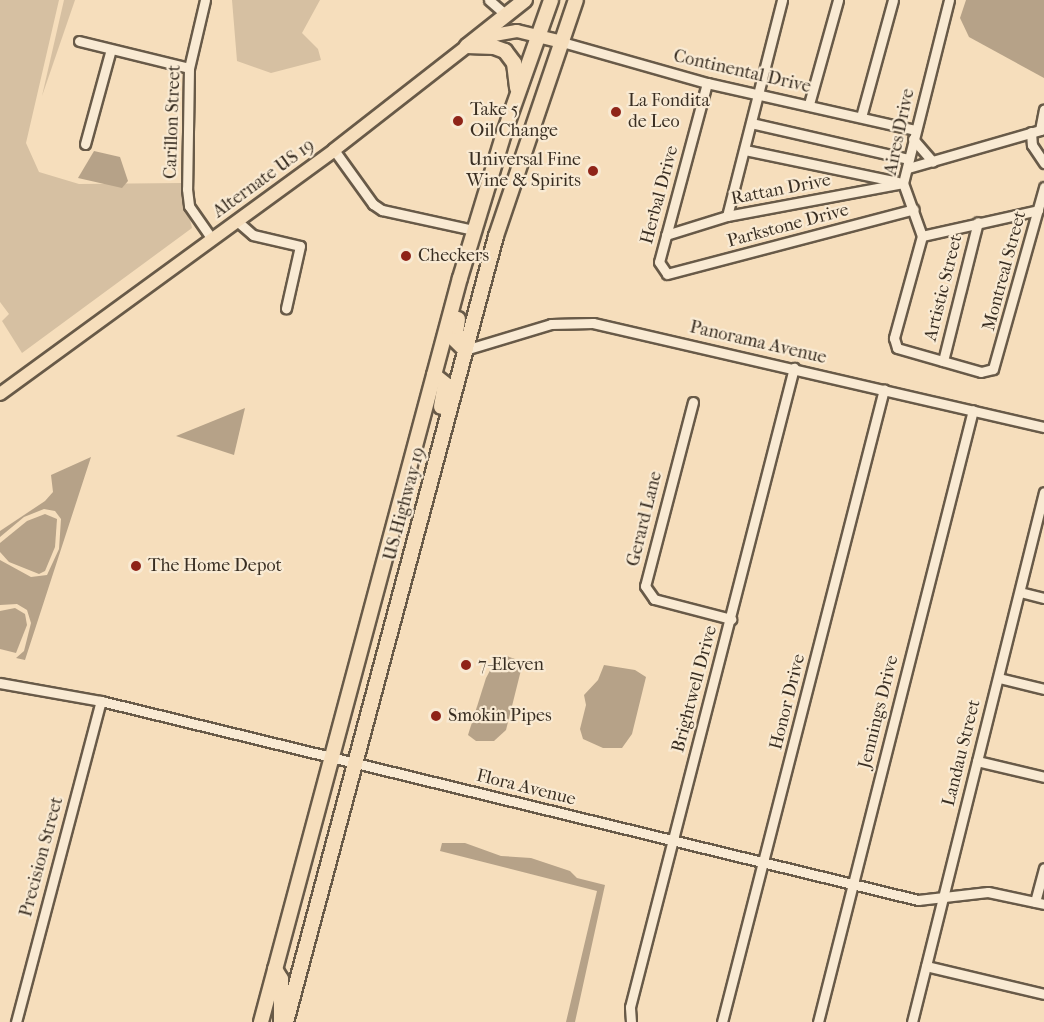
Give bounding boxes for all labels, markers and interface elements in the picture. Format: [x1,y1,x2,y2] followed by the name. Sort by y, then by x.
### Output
[671,46,813,98] street label: Continental Drive
[160,65,186,179] street label: Carillon Street
[880,87,920,177] street label: Aires Drive
[628,91,710,134] place label: La Fondita de Leo
[470,100,558,142] place label: Take 5 Oil Change
[609,105,623,119] marker: La Fondita de Leo
[451,114,465,128] marker: Take 5 Oil Change
[209,135,319,223] street label: Alternate US 19
[636,143,684,247] street label: Herbal Drive
[466,150,581,192] place label: Universal Fine Wine & Spirits
[586,164,600,178] marker: Universal Fine Wine & Spirits
[729,170,833,210] street label: Rattan Drive
[725,199,851,253] street label: Parkstone Drive
[979,209,1031,333] street label: Montreal Street
[920,233,968,343] street label: Artistic Street
[418,245,489,267] place label: Checkers
[399,249,413,263] marker: Checkers
[688,317,828,369] street label: Panorama Avenue
[379,445,431,563] street label: US Highway 19
[623,469,667,569] street label: Gerard Lane
[148,555,282,577] place label: The Home Depot
[129,559,143,573] marker: The Home Depot
[668,623,722,755] street label: Brightwell Drive
[766,652,810,752] street label: Honor Drive
[854,653,904,771] street label: Jennings Drive
[478,654,544,676] place label: 7-Eleven
[459,658,473,672] marker: 7-Eleven
[938,697,986,809] street label: Landau Street
[448,705,552,727] place label: Smokin Pipes
[429,709,443,723] marker: Smokin Pipes
[474,765,578,811] street label: Flora Avenue
[16,795,68,919] street label: Precision Street

